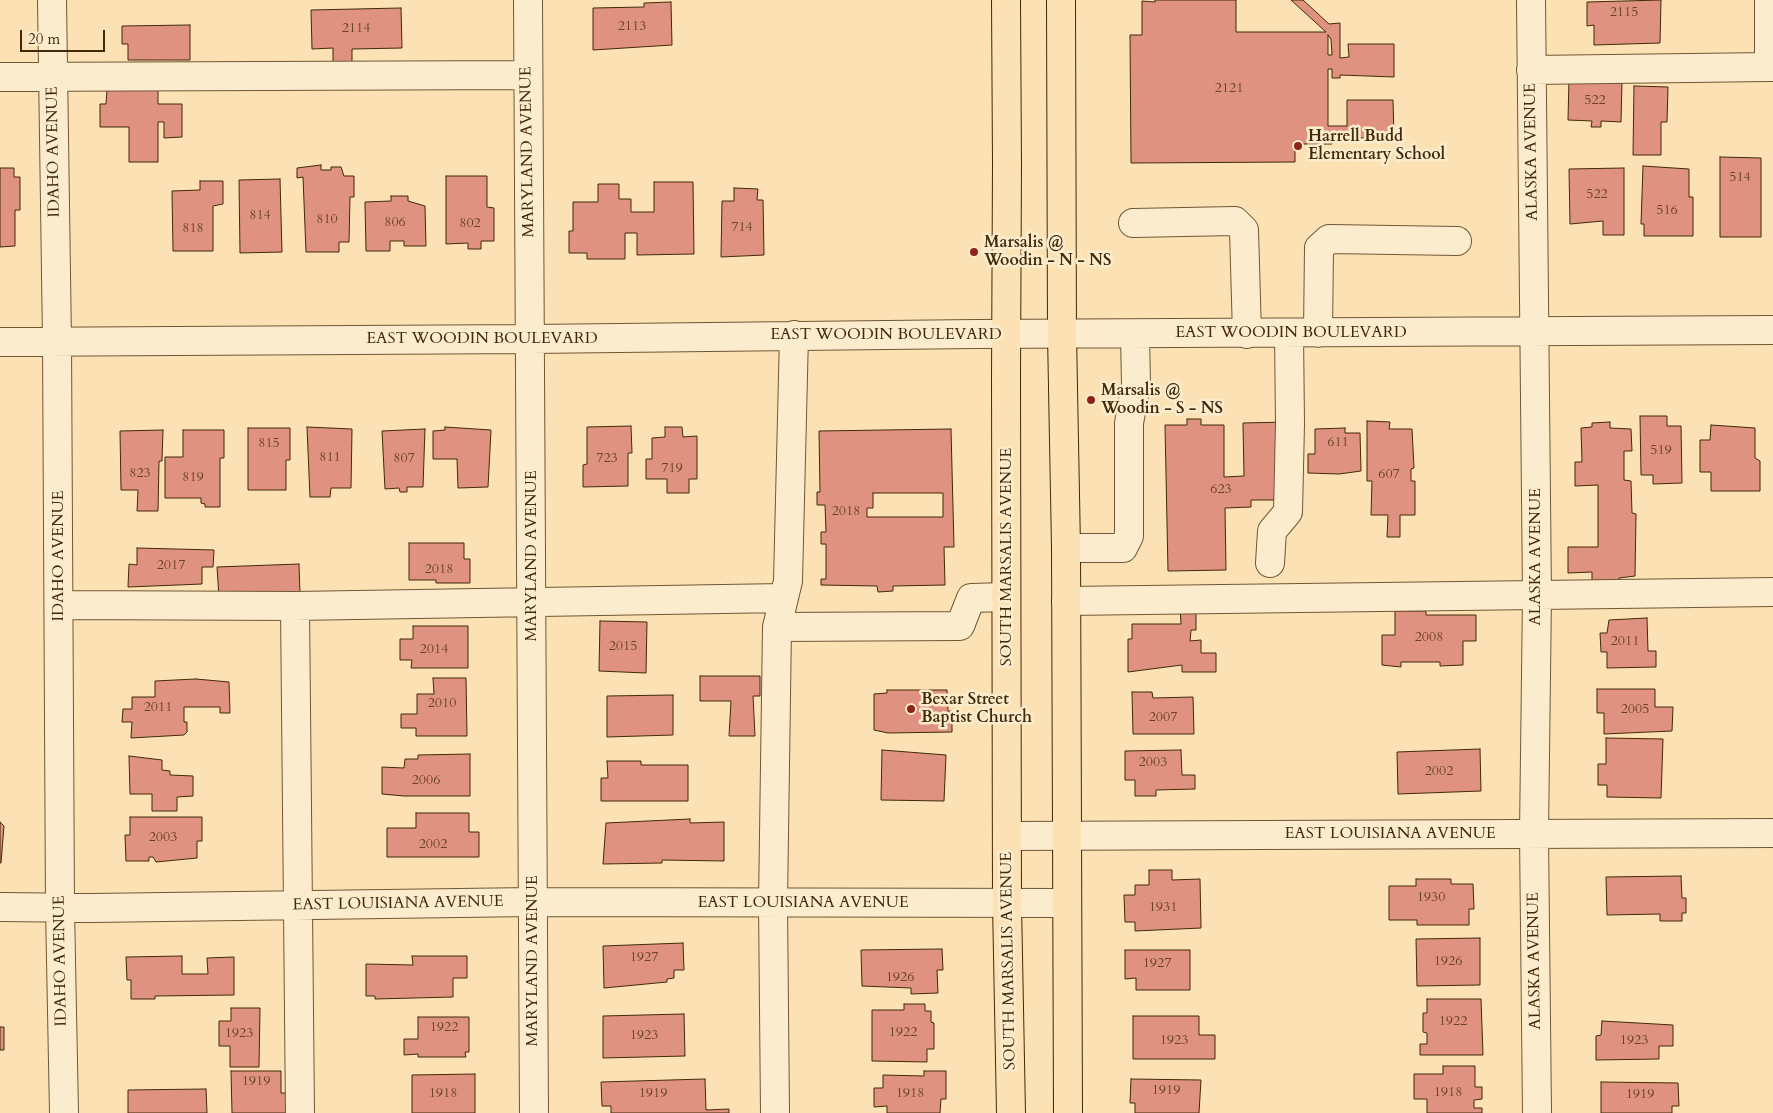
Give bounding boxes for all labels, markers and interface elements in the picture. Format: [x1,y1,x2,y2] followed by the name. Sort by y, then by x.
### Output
[1610,5,1638,21] house number: 2115
[618,19,646,35] house number: 2113
[22,20,108,52] scale bar
[342,21,370,37] house number: 2114
[28,29,60,49] text: 20 m
[517,66,539,238] street label: MARYLAND AVENUE
[1215,81,1243,97] house number: 2121
[1521,83,1543,221] street label: ALASKA AVENUE
[43,86,65,218] street label: IDAHO AVENUE
[1584,93,1606,109] house number: 522
[1308,127,1445,165] place label: Harrell Budd Elementary School
[1292,140,1304,152] marker: Harrell Budd Elementary School
[1729,170,1751,186] house number: 514
[1586,187,1608,203] house number: 522
[1656,203,1678,219] house number: 516
[249,208,271,224] house number: 814
[316,212,338,228] house number: 810
[384,215,406,231] house number: 806
[459,216,481,232] house number: 802
[731,220,753,236] house number: 714
[182,221,204,237] house number: 818
[984,233,1111,271] place label: Marsalis @ Woodin - N - NS
[968,246,980,258] marker: Marsalis @ Woodin - N - NS
[1175,323,1407,343] street label: EAST WOODIN BOULEVARD
[770,325,1002,345] street label: EAST WOODIN BOULEVARD
[366,329,598,349] street label: EAST WOODIN BOULEVARD
[1101,381,1223,419] place label: Marsalis @ Woodin - S - NS
[1085,394,1097,406] marker: Marsalis @ Woodin - S - NS
[1327,435,1349,451] house number: 611
[258,436,280,452] house number: 815
[1650,443,1672,459] house number: 519
[997,448,1017,666] street label: SOUTH MARSALIS AVENUE
[319,450,341,466] house number: 811
[393,451,415,467] house number: 807
[596,451,618,467] house number: 723
[661,461,683,477] house number: 719
[129,466,151,482] house number: 823
[1378,467,1400,483] house number: 607
[182,470,204,486] house number: 819
[522,470,542,642] street label: MARYLAND AVENUE
[1210,482,1232,498] house number: 623
[1526,488,1546,626] street label: ALASKA AVENUE
[49,491,69,621] street label: IDAHO AVENUE
[832,504,860,520] house number: 2018
[157,558,185,574] house number: 2017
[425,562,453,578] house number: 2018
[1415,630,1443,646] house number: 2008
[1611,634,1639,650] house number: 2011
[609,639,637,655] house number: 2015
[420,642,448,658] house number: 2014
[921,690,1032,728] place label: Bexar Street Baptist Church
[428,696,456,712] house number: 2010
[144,700,172,716] house number: 2011
[1621,702,1649,718] house number: 2005
[905,703,917,715] marker: Bexar Street Baptist Church
[1149,710,1177,726] house number: 2007
[1139,755,1167,771] house number: 2003
[1425,764,1453,780] house number: 2002
[412,773,440,789] house number: 2006
[1284,824,1496,844] street label: EAST LOUISIANA AVENUE
[149,830,177,846] house number: 2003
[419,837,447,853] house number: 2002
[997,852,1021,1070] street label: SOUTH MARSALIS AVENUE
[523,875,543,1047] street label: MARYLAND AVENUE
[1417,890,1445,906] house number: 1930
[1524,892,1546,1030] street label: ALASKA AVENUE
[292,893,504,915] street label: EAST LOUISIANA AVENUE
[697,893,909,913] street label: EAST LOUISIANA AVENUE
[50,895,72,1027] street label: IDAHO AVENUE
[1149,900,1177,916] house number: 1931
[630,950,658,966] house number: 1927
[1434,954,1462,970] house number: 1926
[1143,956,1171,972] house number: 1927
[886,970,914,986] house number: 1926
[1439,1014,1467,1030] house number: 1922
[430,1020,458,1036] house number: 1922
[889,1025,917,1041] house number: 1922
[225,1026,253,1042] house number: 1923
[630,1028,658,1044] house number: 1923
[1160,1033,1188,1049] house number: 1923
[1620,1033,1648,1049] house number: 1923
[242,1074,270,1090] house number: 1919
[1152,1083,1180,1099] house number: 1919
[1434,1085,1462,1101] house number: 1918
[429,1086,457,1102] house number: 1918
[639,1086,667,1102] house number: 1919
[896,1086,924,1102] house number: 1918
[1626,1087,1654,1103] house number: 1919

